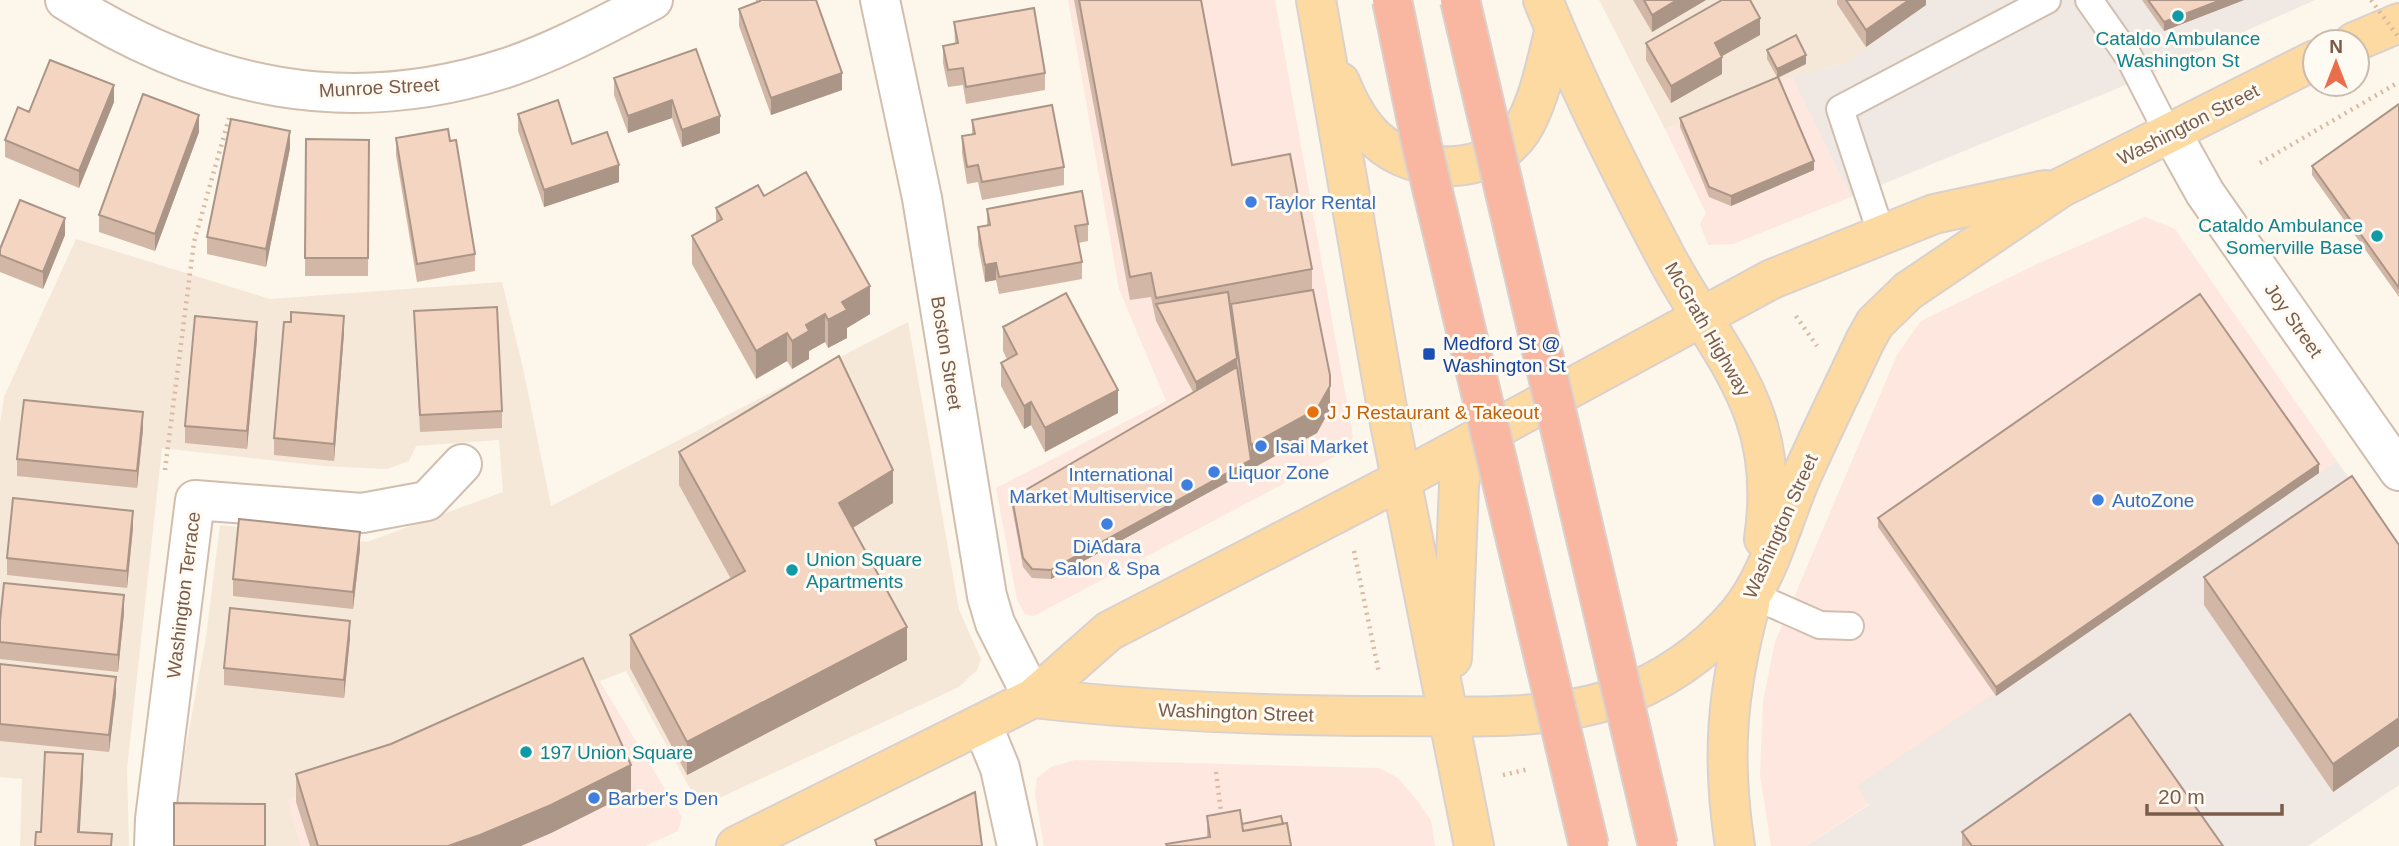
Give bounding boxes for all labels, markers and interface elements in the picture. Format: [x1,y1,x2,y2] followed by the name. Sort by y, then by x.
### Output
[2170,8,2186,24] marker: Cataldo Ambulance Washington St
[2096,28,2260,71] place label: Cataldo Ambulance Washington St
[2301,28,2371,98] north arrow
[2329,36,2343,57] text: N
[318,74,440,101] street label: Munroe Street
[2114,79,2263,169] street label: Washington Street
[1265,192,1376,213] place label: Taylor Rental
[1243,194,1259,210] marker: Taylor Rental
[2198,215,2363,258] place label: Cataldo Ambulance Somerville Base
[2369,228,2385,244] marker: Cataldo Ambulance Somerville Base
[1661,259,1755,400] street label: McGrath Highway
[2260,279,2327,362] street label: Joy Street
[927,295,966,412] street label: Boston Street
[1443,333,1567,376] place label: Medford St @ Washington St
[1421,346,1437,362] marker: Medford St @ Washington St
[1327,402,1540,423] place label: J J Restaurant & Takeout
[1305,404,1321,420] marker: J J Restaurant & Takeout
[1275,436,1369,457] place label: Isai Market
[1253,438,1269,454] marker: Isai Market
[1739,450,1822,602] street label: Washington Street
[1228,462,1329,483] place label: Liquor Zone
[1009,464,1173,507] place label: International Market Multiservice
[1206,464,1222,480] marker: Liquor Zone
[1179,477,1195,493] marker: International Market Multiservice
[2112,490,2194,511] place label: AutoZone
[2090,492,2106,508] marker: AutoZone
[163,510,204,680] street label: Washington Terrace
[1099,516,1115,532] marker: DiAdara Salon & Spa
[1054,536,1160,579] place label: DiAdara Salon & Spa
[806,549,922,592] place label: Union Square Apartments
[784,562,800,578] marker: Union Square Apartments
[1158,699,1315,726] street label: Washington Street
[540,742,693,763] place label: 197 Union Square
[518,744,534,760] marker: 197 Union Square
[2147,772,2282,816] scale bar
[2158,785,2205,808] text: 20 m
[608,788,718,809] place label: Barber's Den
[586,790,602,806] marker: Barber's Den

